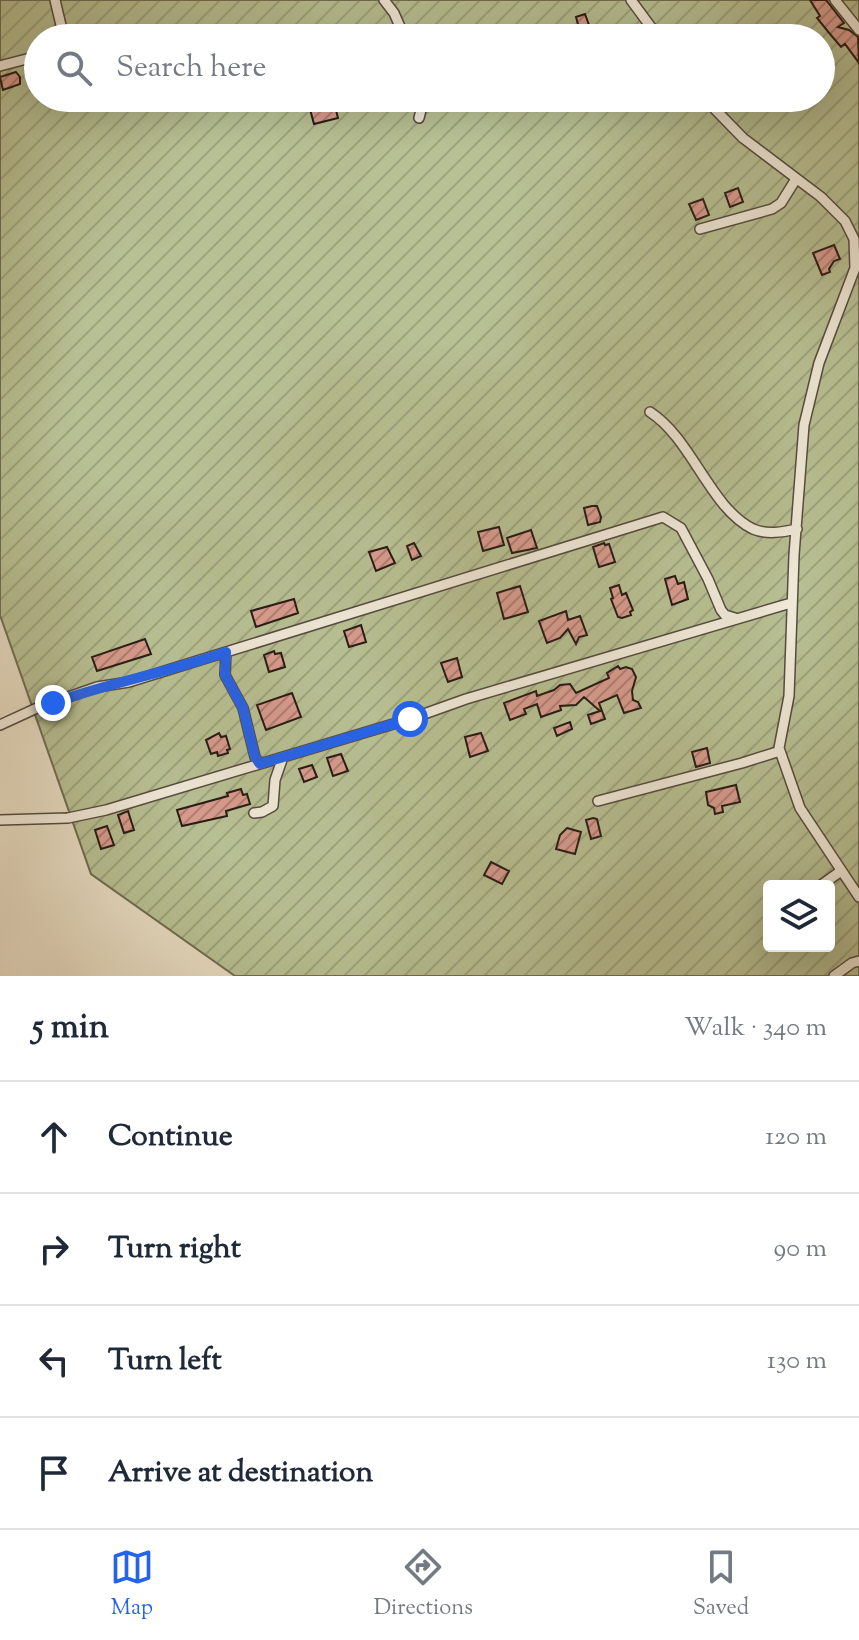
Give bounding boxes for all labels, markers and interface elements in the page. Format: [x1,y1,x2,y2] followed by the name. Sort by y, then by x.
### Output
[24,24,835,112] search box
[52,46,96,90] icon: search
[116,47,266,90] text: Search here
[35,685,71,721] route end
[392,701,428,737] route start
[763,880,835,952] map controls
[763,880,835,952] button: layers
[32,1004,109,1053] text: 5 min
[684,1010,827,1047] text: Walk · 340 m
[32,1115,76,1159] icon: ahead
[108,1116,233,1159] text: Continue
[765,1119,827,1156] text: 120 m
[32,1227,76,1271] icon: right
[108,1228,241,1271] text: Turn right
[774,1231,827,1268] text: 90 m
[32,1339,76,1383] icon: left
[108,1340,222,1383] text: Turn left
[767,1343,827,1380] text: 130 m
[32,1451,76,1495] icon: arrive
[108,1452,373,1495] text: Arrive at destination
[110,1545,154,1625] tab: Map
[374,1545,473,1625] tab: Directions
[693,1545,749,1625] tab: Saved

